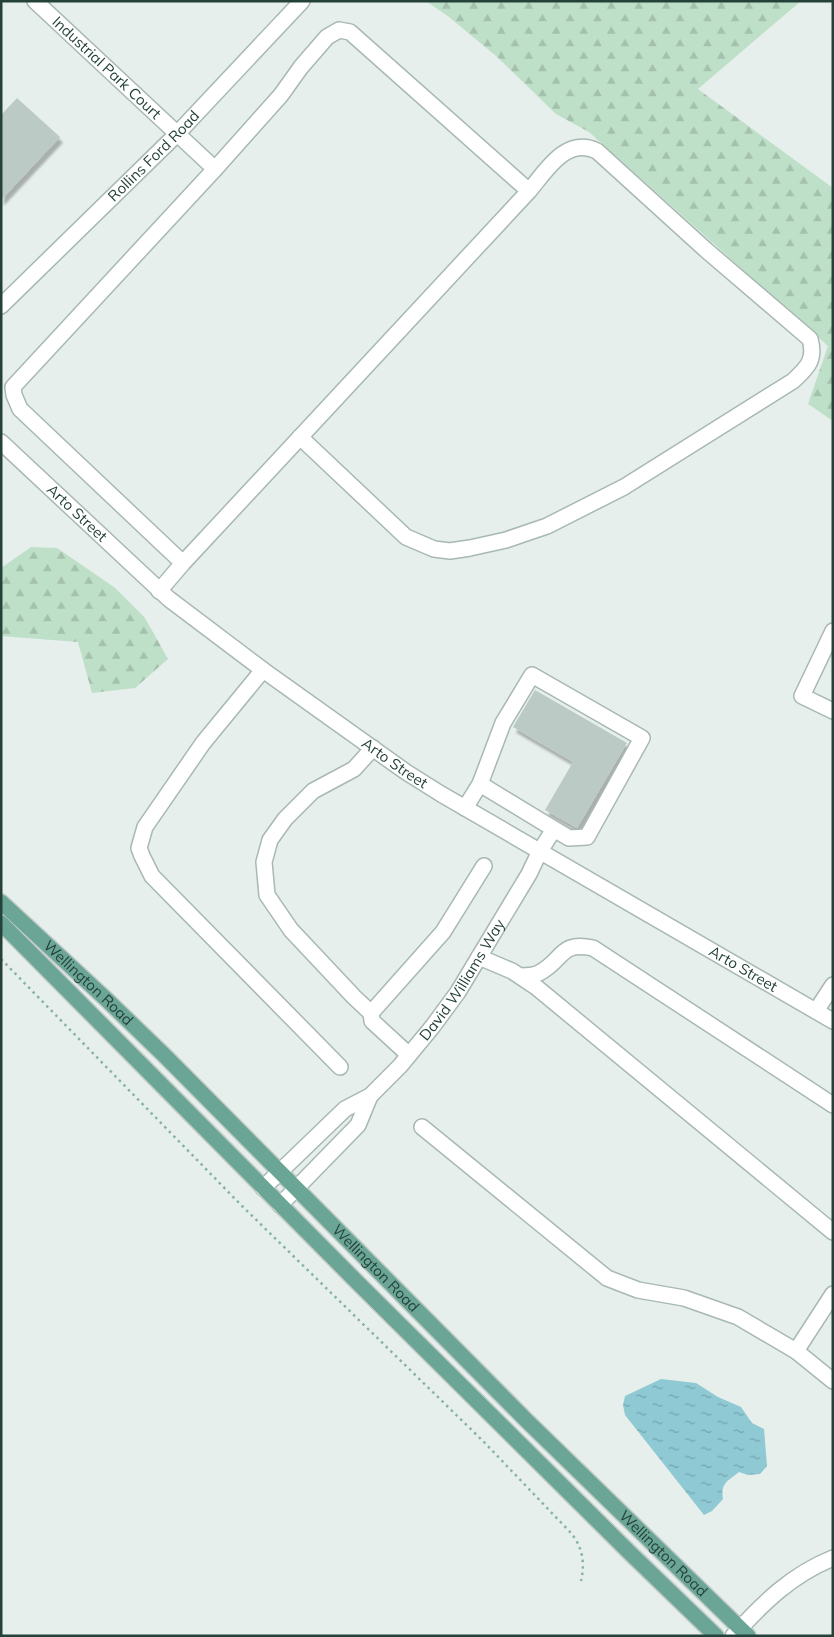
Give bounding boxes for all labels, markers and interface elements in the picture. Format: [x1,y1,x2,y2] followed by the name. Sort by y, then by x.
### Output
[49,12,165,123] street label: Industrial Park Court
[104,106,203,205] street label: Rollins Ford Road
[43,480,112,546] street label: Arto Street
[358,733,431,792] street label: Arto Street
[415,915,509,1044] street label: David Williams Way
[40,936,137,1029] street label: Wellington Road
[706,941,781,996] street label: Arto Street
[328,1220,423,1316] street label: Wellington Road
[615,1506,712,1600] street label: Wellington Road

